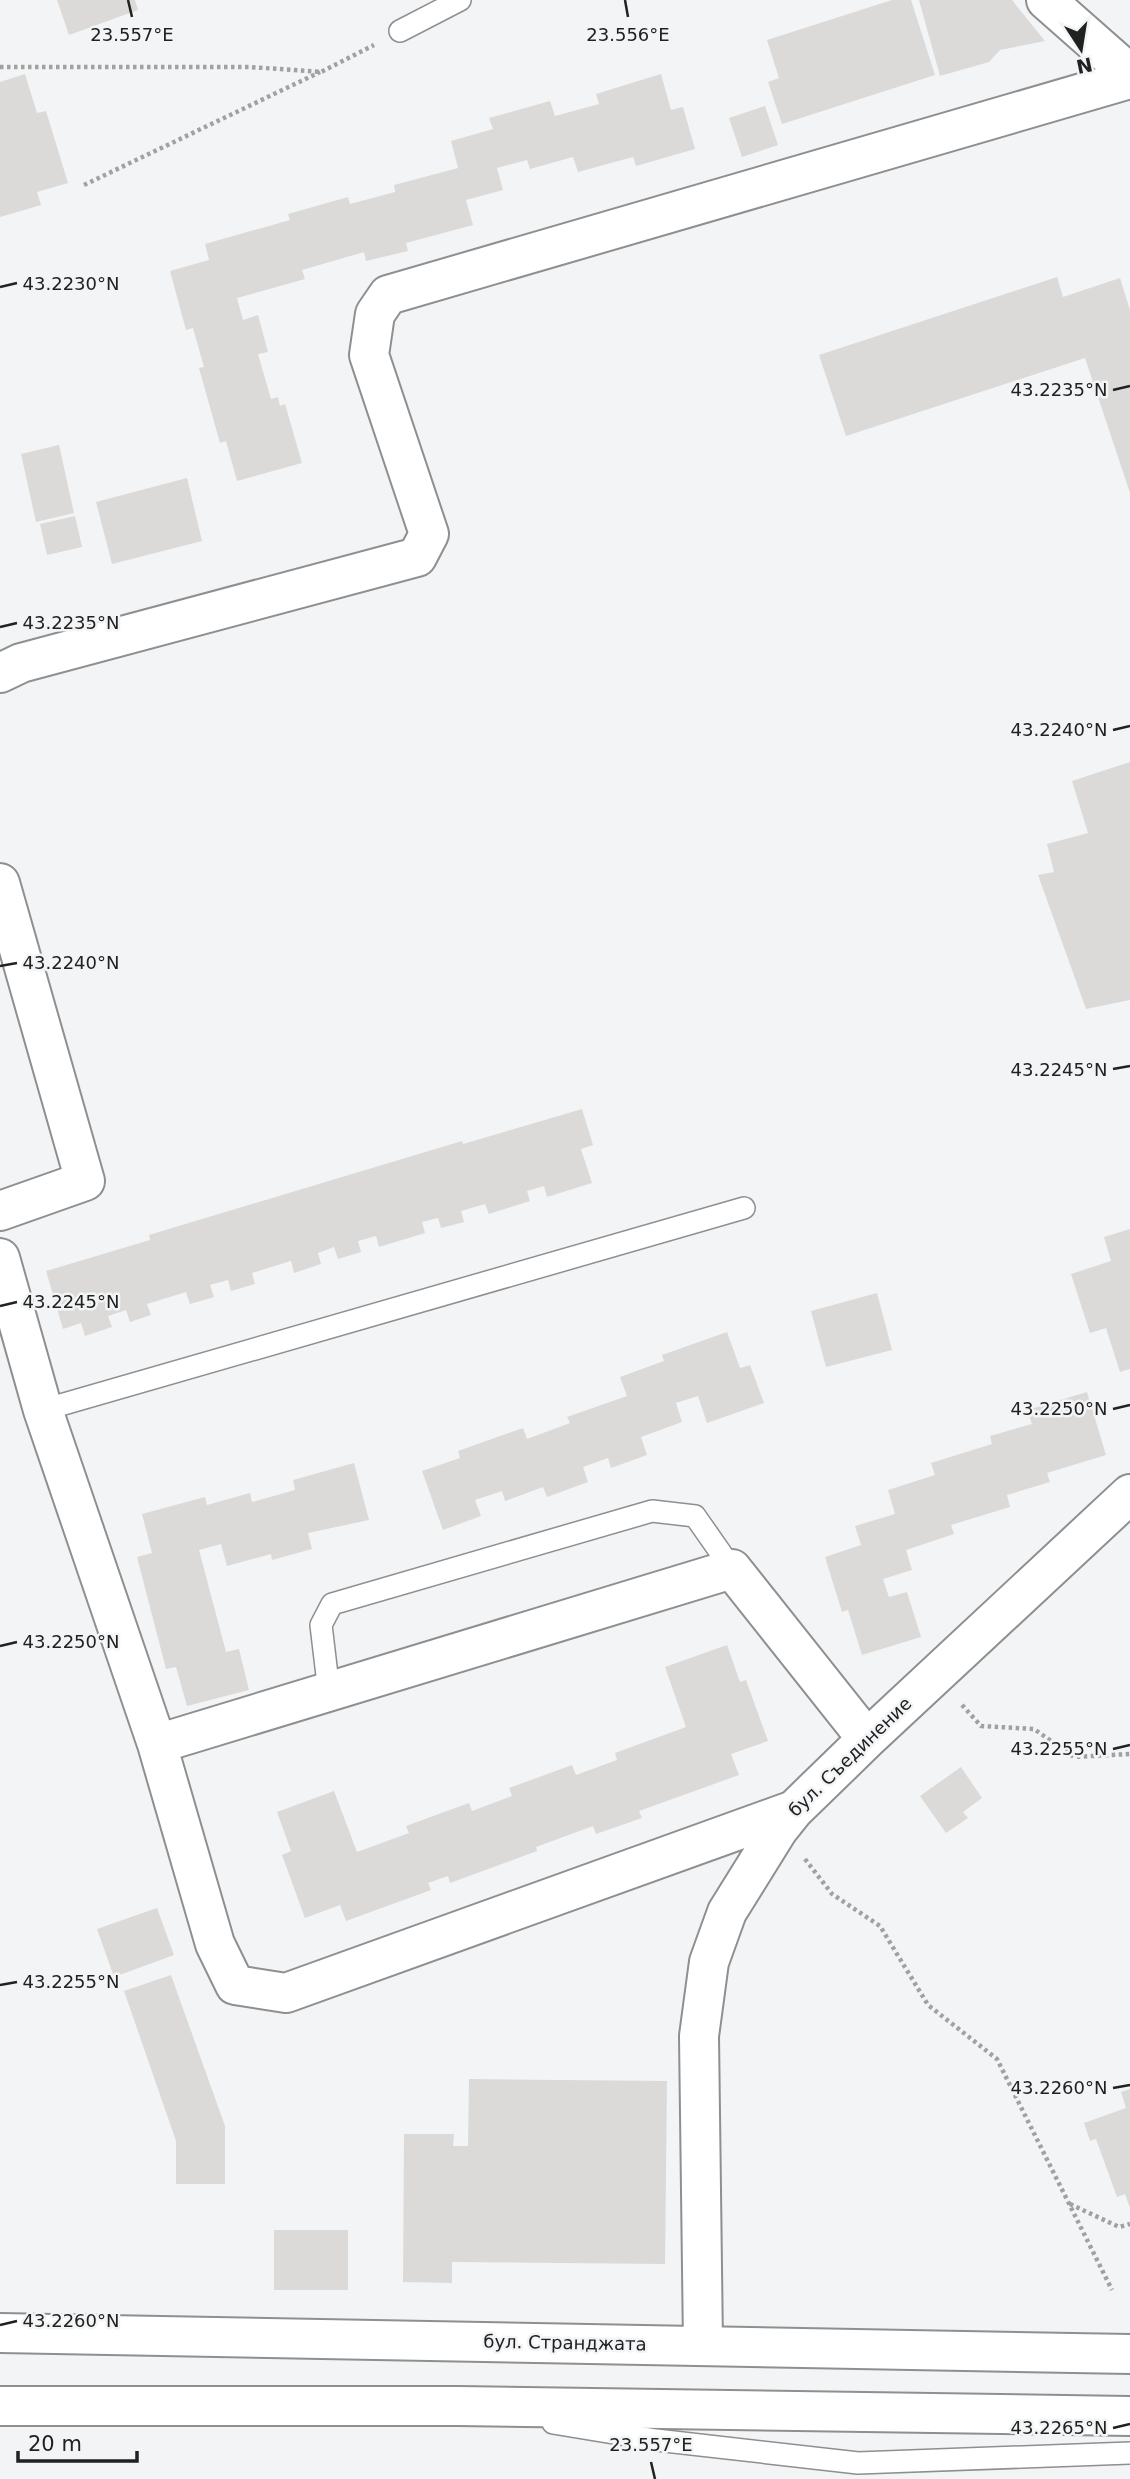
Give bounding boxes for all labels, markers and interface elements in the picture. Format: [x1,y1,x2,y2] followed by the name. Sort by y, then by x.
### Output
[1046,14,1116,84] north arrow
[90,24,174,45] text: 23.557°E
[586,24,670,45] text: 23.556°E
[1074,53,1095,78] text: N
[23,273,119,294] text: 43.2230°N
[1011,379,1107,400] text: 43.2235°N
[23,612,119,633] text: 43.2235°N
[1011,719,1107,740] text: 43.2240°N
[23,952,119,973] text: 43.2240°N
[1011,1059,1107,1080] text: 43.2245°N
[23,1291,119,1312] text: 43.2245°N
[1011,1398,1107,1419] text: 43.2250°N
[23,1631,119,1652] text: 43.2250°N
[784,1693,915,1821] street label: бул. Съединение
[1011,1738,1107,1759] text: 43.2255°N
[23,1971,119,1992] text: 43.2255°N
[1011,2077,1107,2098] text: 43.2260°N
[23,2310,119,2331] text: 43.2260°N
[483,2331,647,2354] street label: бул. Странджата
[1011,2417,1107,2438] text: 43.2265°N
[18,2420,136,2464] scale bar
[28,2432,82,2456] text: 20 m
[609,2434,693,2455] text: 23.557°E

